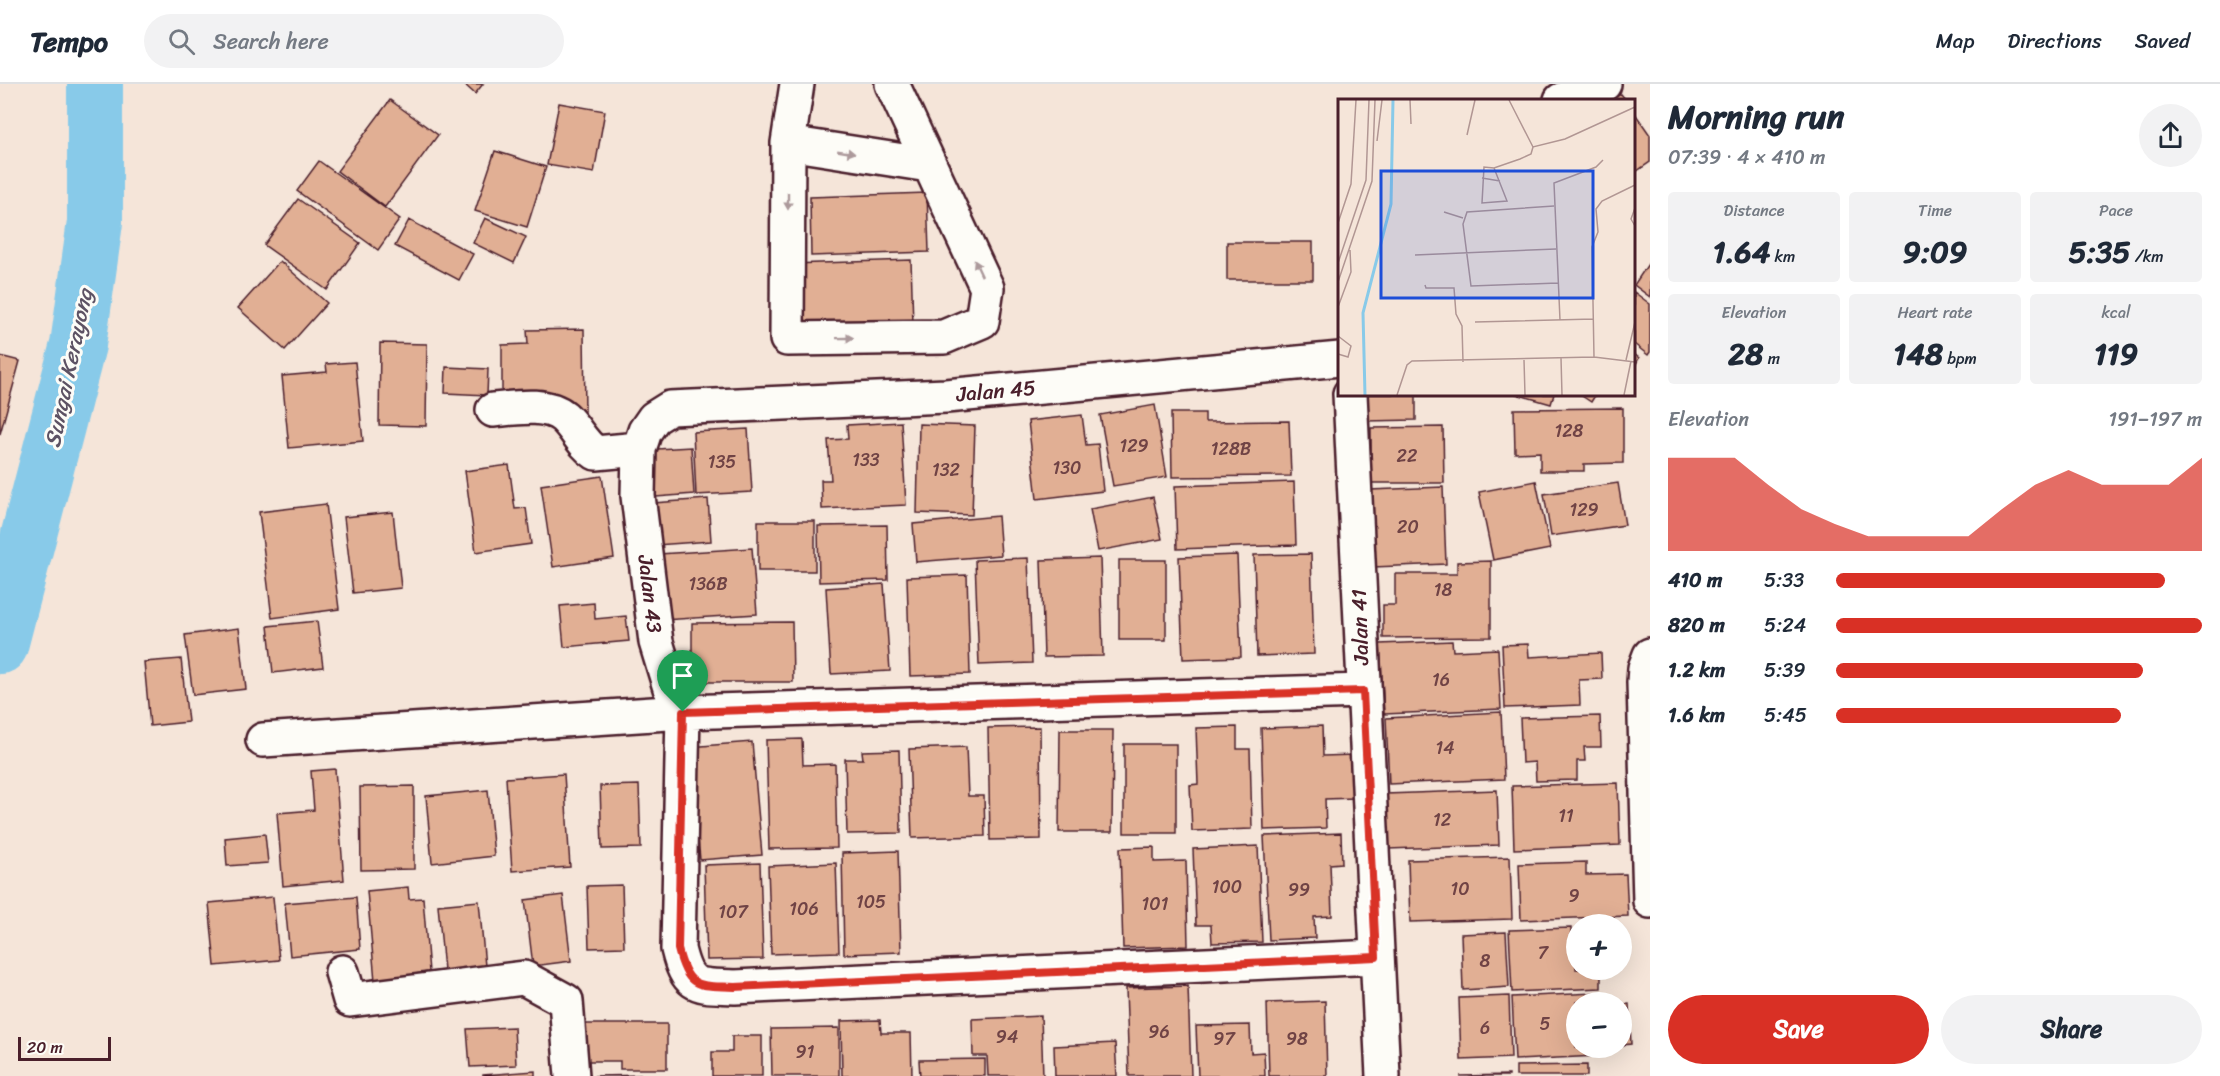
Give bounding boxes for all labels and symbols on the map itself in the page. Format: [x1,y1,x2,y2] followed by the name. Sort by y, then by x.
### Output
[1338,99,1635,396] inset map
[837,147,856,156] one-way arrow
[783,192,793,211] one-way arrow
[973,260,982,277] one-way arrow
[33,283,105,451] water label: Sungai Kerayong
[836,333,855,343] one-way arrow
[954,369,1037,413] street label: Jalan 45
[1555,415,1584,447] house number: 128
[1119,430,1149,462] house number: 129
[1211,433,1251,465] house number: 128B
[1397,440,1417,472] house number: 22
[852,444,880,476] house number: 133
[708,446,736,478] house number: 135
[1053,452,1081,484] house number: 130
[932,454,960,486] house number: 132
[1569,494,1599,526] house number: 129
[1397,511,1419,543] house number: 20
[626,552,674,636] street label: Jalan 43
[688,568,728,600] house number: 136B
[1434,574,1452,606] house number: 18
[1340,588,1380,667] street label: Jalan 41
[657,650,708,712] pin
[1432,664,1450,696] house number: 16
[1436,732,1454,764] house number: 14
[1558,800,1574,832] house number: 11
[1433,804,1451,836] house number: 12
[1212,871,1242,903] house number: 100
[1450,873,1470,905] house number: 10
[1288,874,1310,906] house number: 99
[1568,880,1580,912] house number: 9
[856,886,886,918] house number: 105
[1142,888,1169,920] house number: 101
[789,893,819,925] house number: 106
[718,896,749,928] house number: 107
[1538,937,1550,969] house number: 7
[1480,945,1491,977] house number: 8
[1540,1008,1551,1040] house number: 5
[1480,1012,1490,1044] house number: 6
[1148,1016,1170,1048] house number: 96
[996,1021,1018,1053] house number: 94
[1213,1023,1236,1055] house number: 97
[1286,1023,1308,1055] house number: 98
[18,1034,111,1062] scale bar
[796,1036,815,1068] house number: 91

